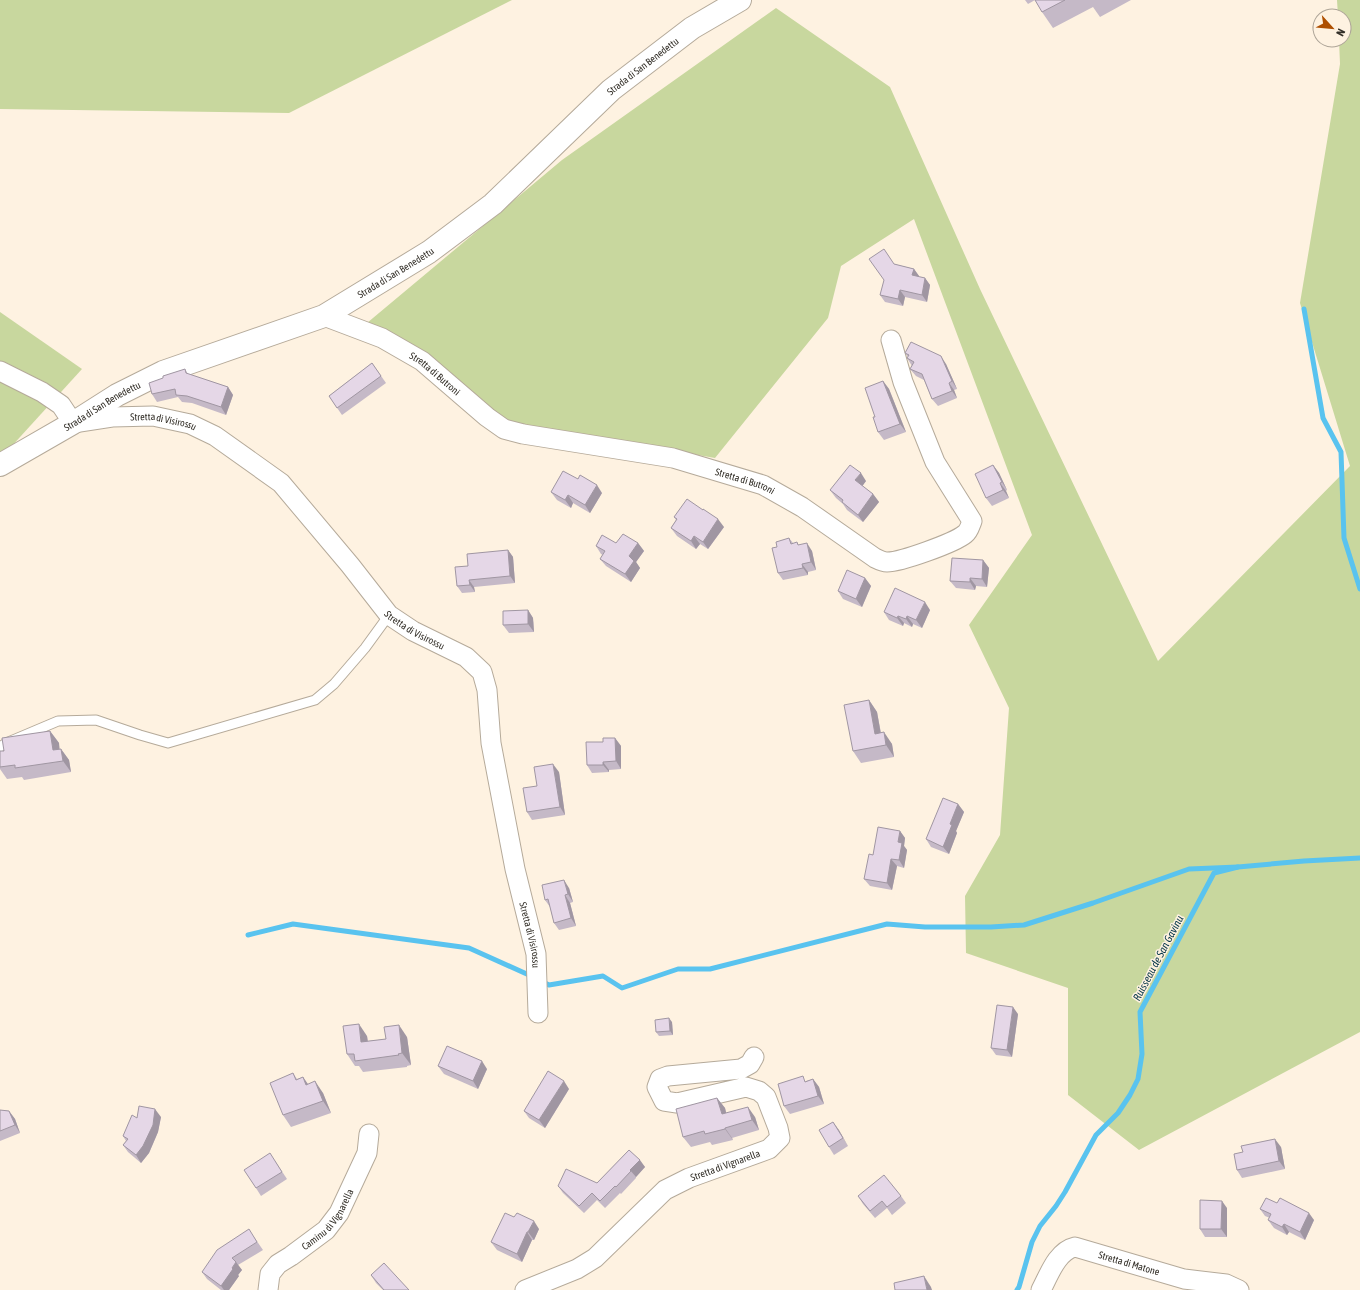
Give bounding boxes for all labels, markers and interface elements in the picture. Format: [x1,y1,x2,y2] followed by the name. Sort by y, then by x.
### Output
[1312,8,1352,48] north arrow
[1334,27,1348,38] text: N
[605,35,681,97] street label: Strada di San Benedettu
[356,245,436,300] street label: Strada di San Benedettu
[408,350,462,397] street label: Stretta di Butroni
[62,379,142,433] street label: Strada di San Benedettu
[130,411,198,432] street label: Stretta di Visirossu
[714,466,777,497] street label: Stretta di Butroni
[382,609,446,652] street label: Stretta di Visirossu
[517,901,541,968] street label: Stretta di Visirossu
[1130,913,1186,1003] water label: Ruisseau de San Gavinu
[689,1148,762,1183] street label: Stretta di Vignarella
[300,1187,356,1252] street label: Caminu di Vignarella
[1097,1249,1161,1278] street label: Stretta di Matone

